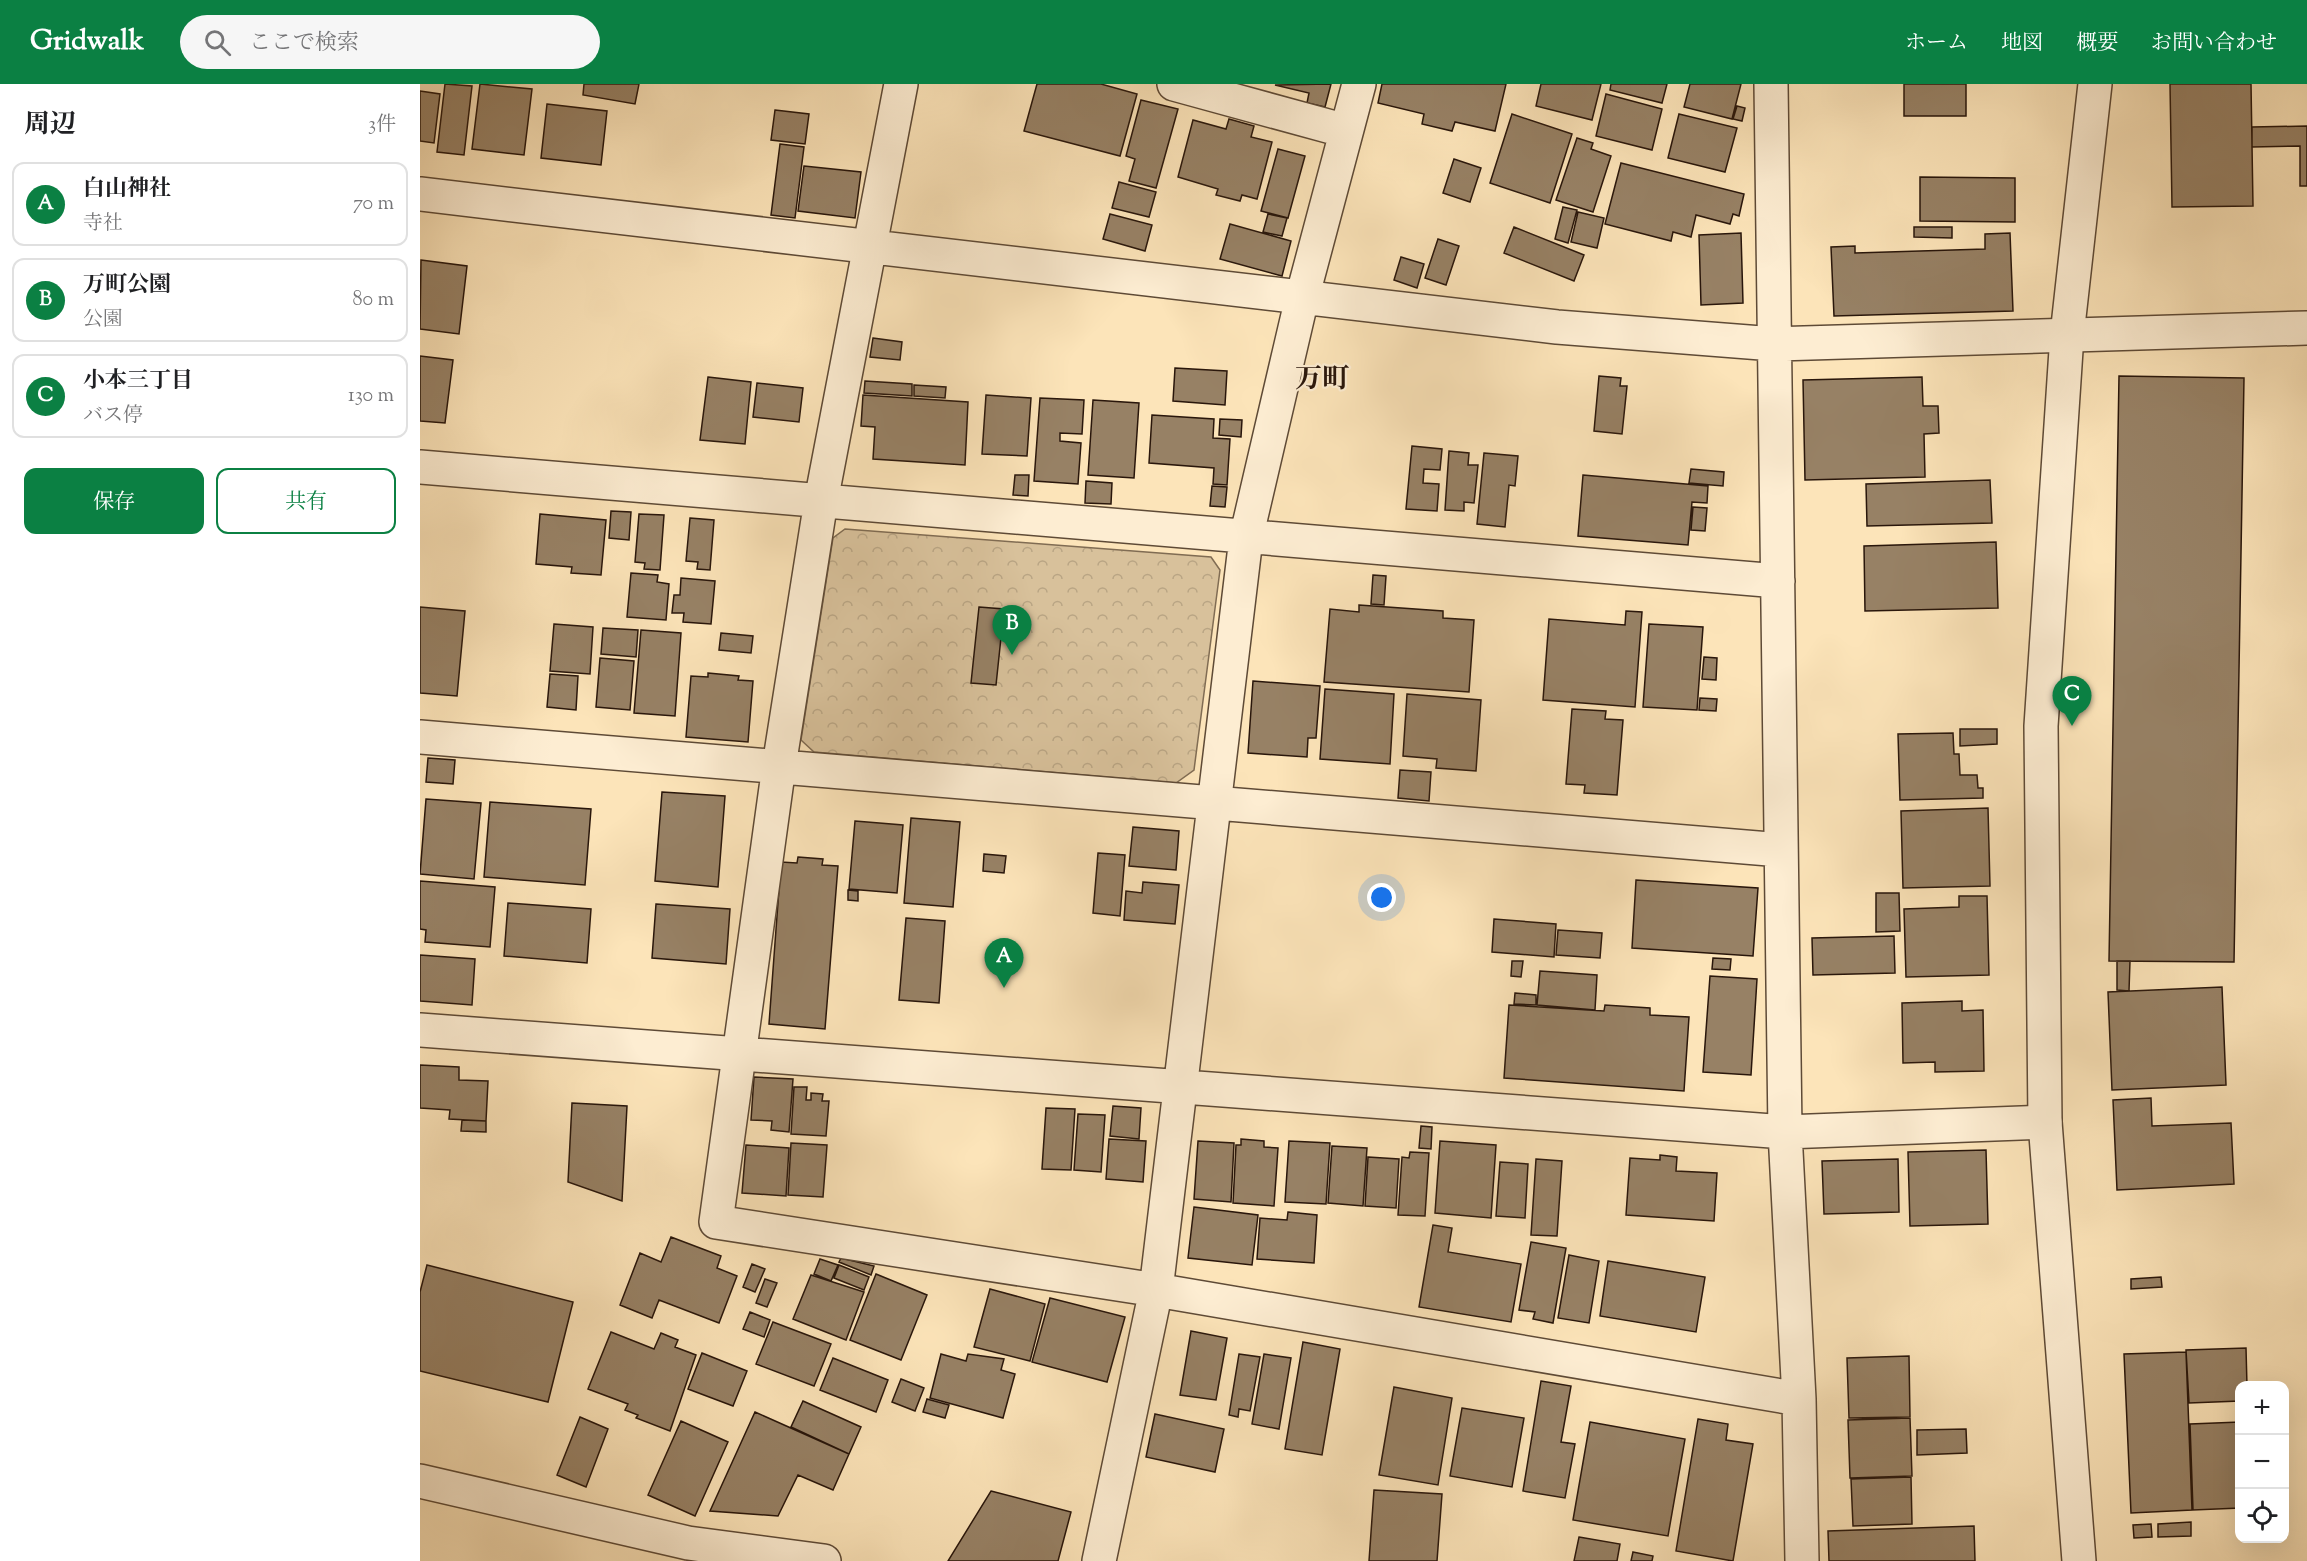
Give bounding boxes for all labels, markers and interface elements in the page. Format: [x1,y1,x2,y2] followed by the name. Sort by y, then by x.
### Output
[180,15,600,69] search box
[30,22,144,62] text: Gridwalk
[201,26,234,59] icon: search
[249,28,359,60] text: ここで検索
[1905,29,1968,59] text: ホーム
[2001,29,2043,59] text: 地図
[2076,29,2118,59] text: 概要
[2151,29,2277,59] text: お問い合わせ
[24,107,76,144] text: 周辺
[368,111,396,140] text: 3件
[83,174,171,206] text: 白山神社
[37,190,54,219] text: A
[353,190,394,219] text: 70 m
[83,210,123,239] text: 寺社
[83,270,171,302] text: 万町公園
[39,286,52,315] text: B
[353,286,394,315] text: 80 m
[83,306,123,335] text: 公園
[1295,361,1349,400] district label: 万町
[83,366,193,398] text: 小本三丁目
[37,382,54,411] text: C
[348,382,394,411] text: 130 m
[83,402,143,431] text: バス停
[24,468,204,534] button: 保存
[216,468,396,534] button: 共有
[992,606,1032,655] pin: B
[2052,676,2092,726] pin: C
[1367,883,1396,912] your location
[984,938,1024,988] pin: A
[2235,1381,2289,1543] map controls
[2235,1381,2289,1435] button: +
[2235,1435,2289,1489] button: −
[2235,1489,2289,1543] button: locate

